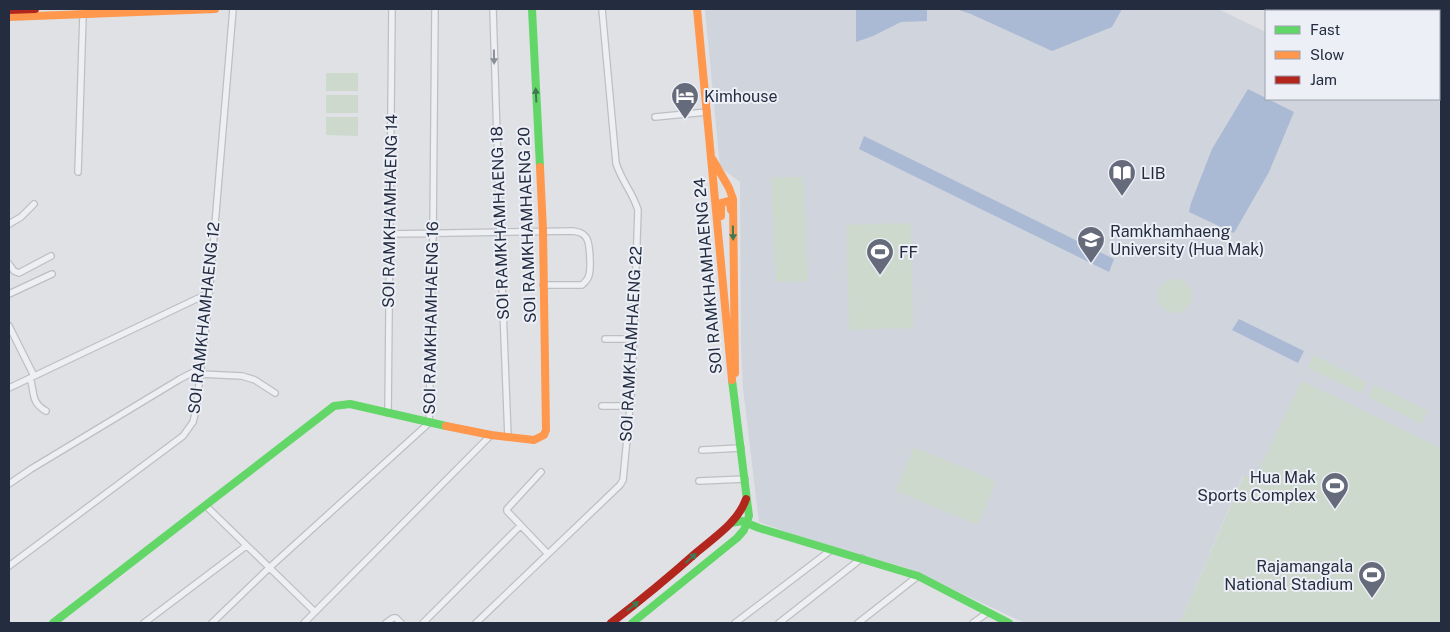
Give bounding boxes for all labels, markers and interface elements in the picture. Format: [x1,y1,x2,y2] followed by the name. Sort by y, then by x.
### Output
[1265,10,1440,100] legend
[1310,21,1340,38] text: Fast
[1310,46,1345,63] text: Slow
[491,50,499,66] one-way arrow
[1310,71,1337,88] text: Jam
[670,81,700,120] hotel icon: Kimhouse
[532,87,540,103] one-way arrow
[704,87,778,106] place label: Kimhouse
[379,114,401,308] street label: SOI RAMKHAMHAENG 14
[487,126,513,320] street label: SOI RAMKHAMHAENG 18
[514,126,540,323] street label: SOI RAMKHAMHAENG 20
[1107,158,1137,197] library icon: LIB
[1141,164,1166,183] place label: LIB
[690,177,726,375] street label: SOI RAMKHAMHAENG 24
[184,221,224,415] street label: SOI RAMKHAMHAENG 12
[420,221,442,415] street label: SOI RAMKHAMHAENG 16
[1110,222,1264,259] place label: Ramkhamhaeng University (Hua Mak)
[1076,225,1106,264] school or university icon: Ramkhamhaeng University (Hua Mak)
[729,226,737,242] one-way arrow
[865,237,895,276] sports icon: FF
[899,243,918,262] place label: FF
[616,246,646,442] street label: SOI RAMKHAMHAENG 22
[1197,468,1316,505] place label: Hua Mak Sports Complex
[1320,471,1350,510] sports icon: Hua Mak Sports Complex
[685,552,698,563] one-way arrow
[1224,557,1353,594] place label: Rajamangala National Stadium
[1357,560,1387,599] sports icon: Rajamangala National Stadium
[626,601,639,612] one-way arrow

